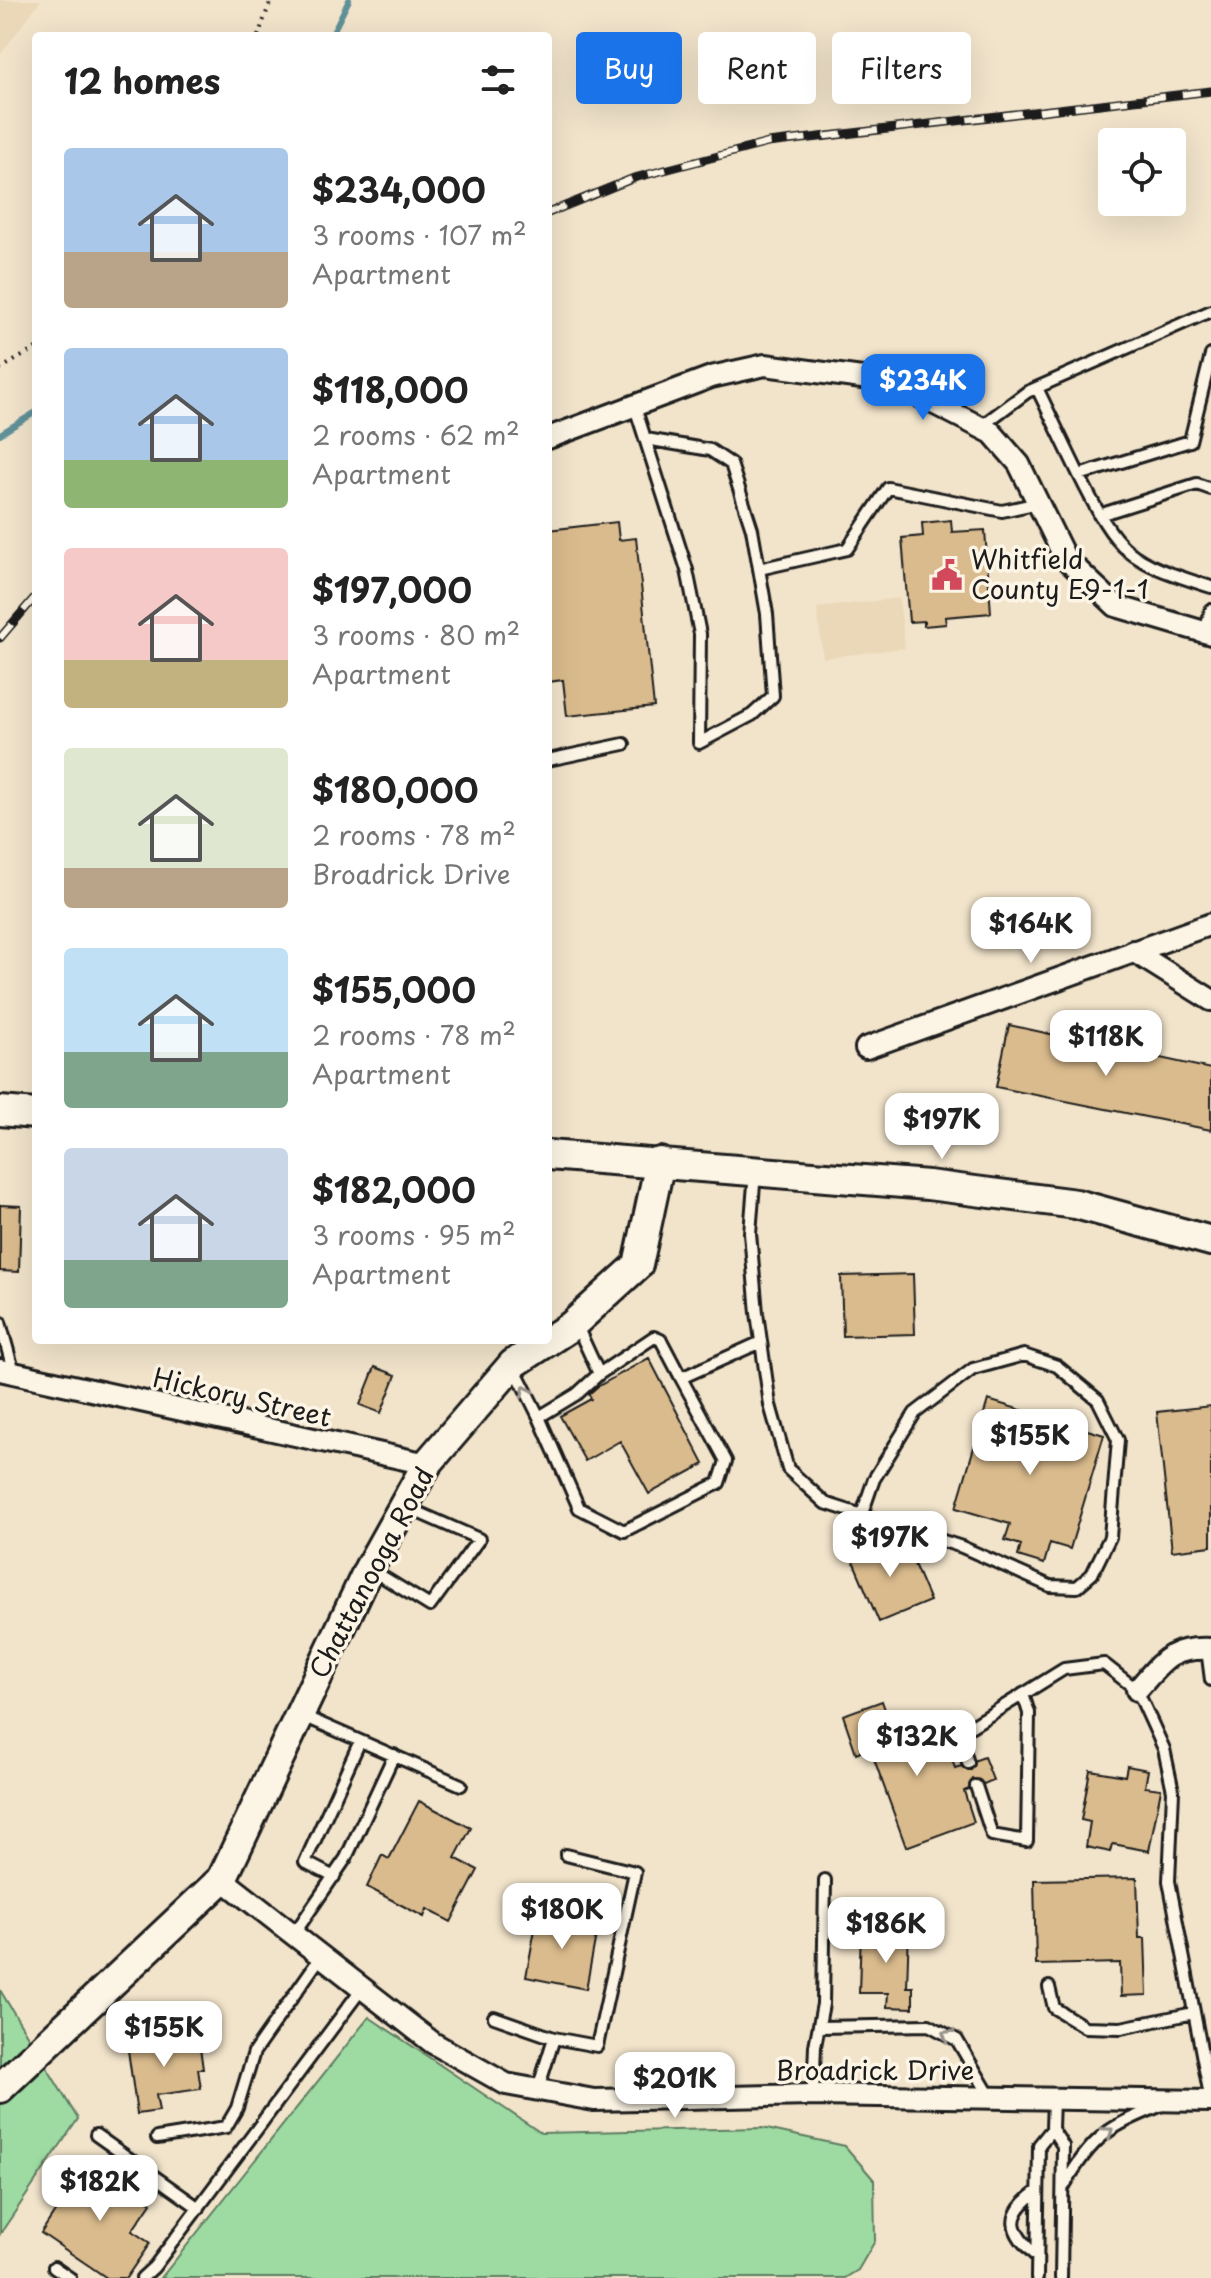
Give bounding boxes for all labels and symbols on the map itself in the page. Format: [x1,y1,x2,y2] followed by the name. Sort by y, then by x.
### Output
[867,354,979,422] pin: $234K
[971,539,1149,608] place label: Whitfield County E9-1-1
[930,558,964,592] public building icon: Whitfield County E9-1-1
[975,897,1087,965] pin: $164K
[1050,1010,1162,1078] pin: $118K
[886,1093,998,1161] pin: $197K
[149,1357,335,1436] street label: Hickory Street
[520,1384,536,1399] one-way arrow
[974,1409,1086,1477] pin: $155K
[299,1460,443,1685] street label: Chattanooga Road
[834,1511,946,1579] pin: $197K
[861,1710,973,1778] pin: $132K
[506,1883,618,1951] pin: $180K
[830,1897,942,1965] pin: $186K
[108,2001,220,2069] pin: $155K
[941,2030,955,2045] one-way arrow
[776,2050,974,2089] street label: Broadrick Drive
[619,2052,731,2120] pin: $201K
[1099,2127,1114,2142] one-way arrow
[44,2155,156,2223] pin: $182K

